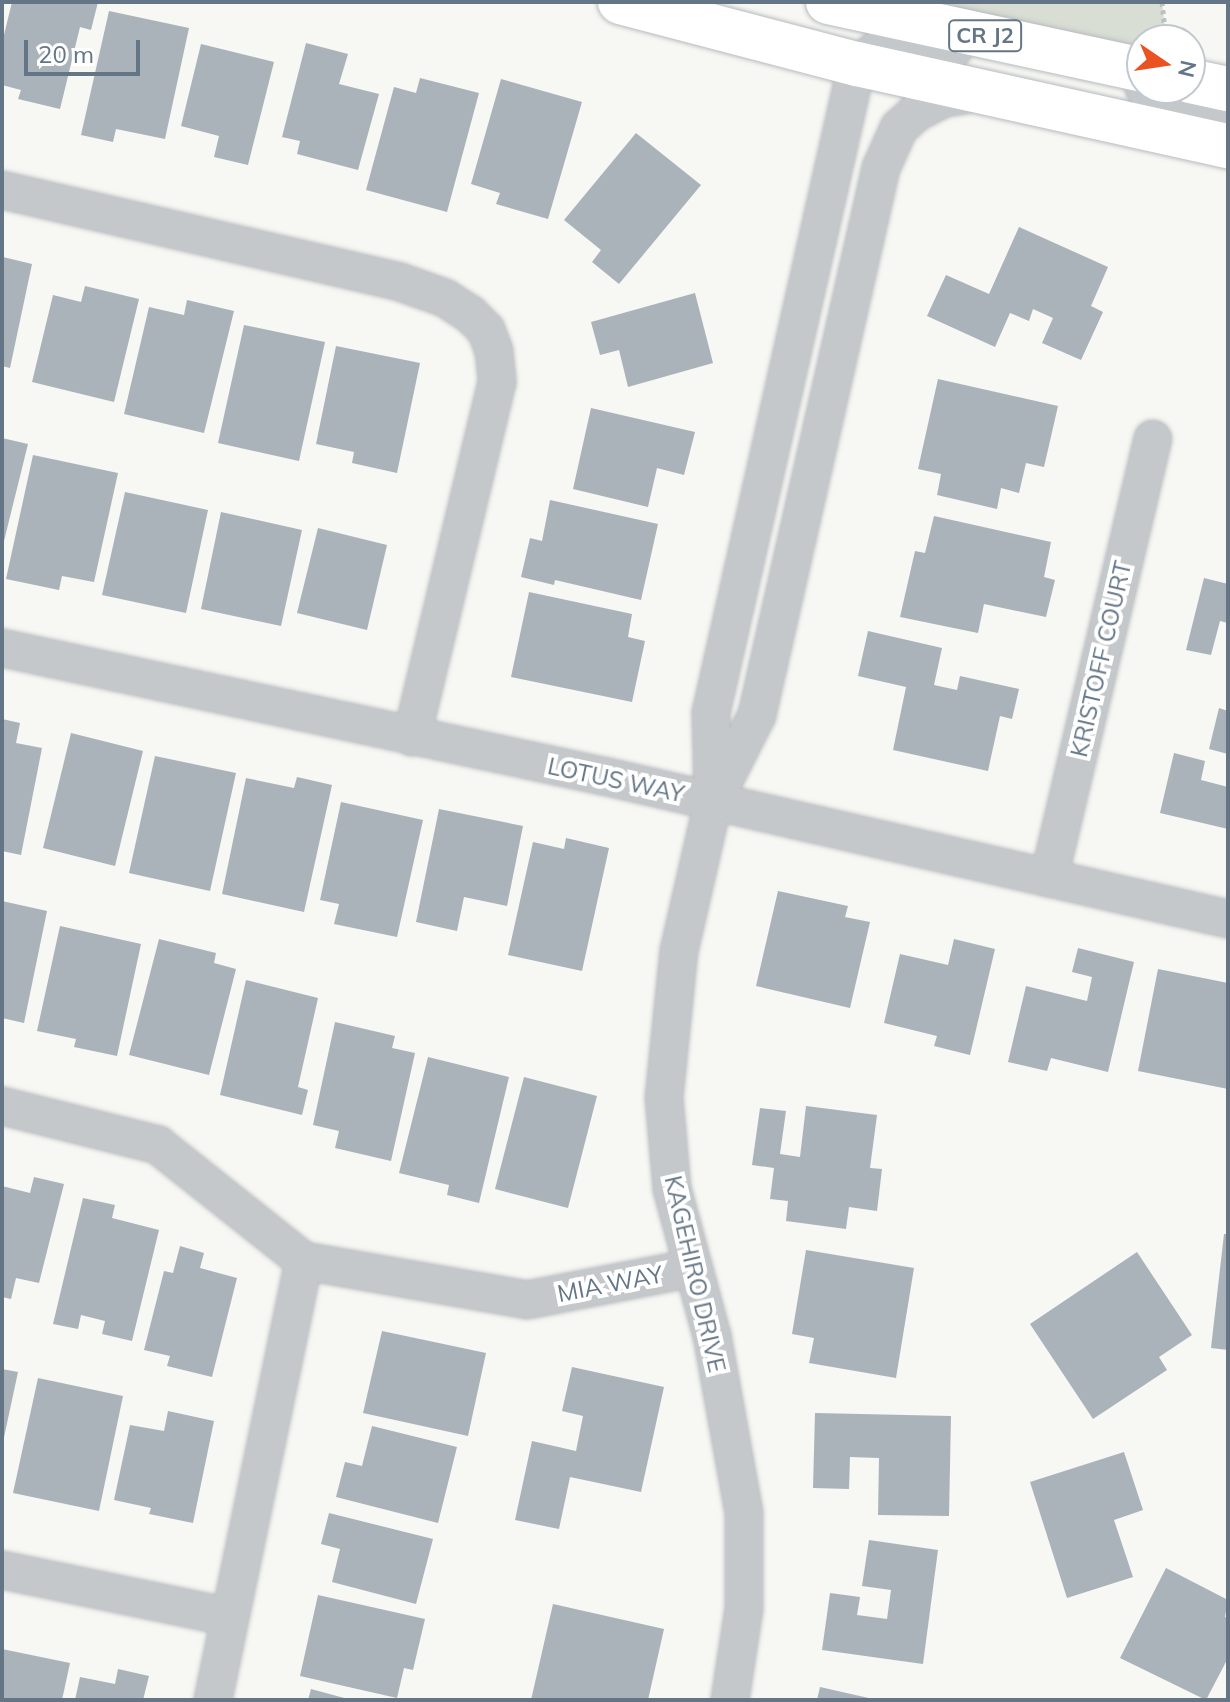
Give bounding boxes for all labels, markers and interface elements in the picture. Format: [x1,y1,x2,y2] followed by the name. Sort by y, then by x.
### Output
[947,18,1023,54] road number: CR J2
[28,24,144,74] scale bar
[1126,24,1206,104] north arrow
[38,39,94,69] text: 20 m
[1172,58,1203,80] text: N
[1064,558,1138,760] street label: KRISTOFF COURT
[545,751,687,809] street label: LOTUS WAY
[658,1173,732,1375] street label: KAGEHIRO DRIVE
[555,1260,665,1308] street label: MIA WAY

